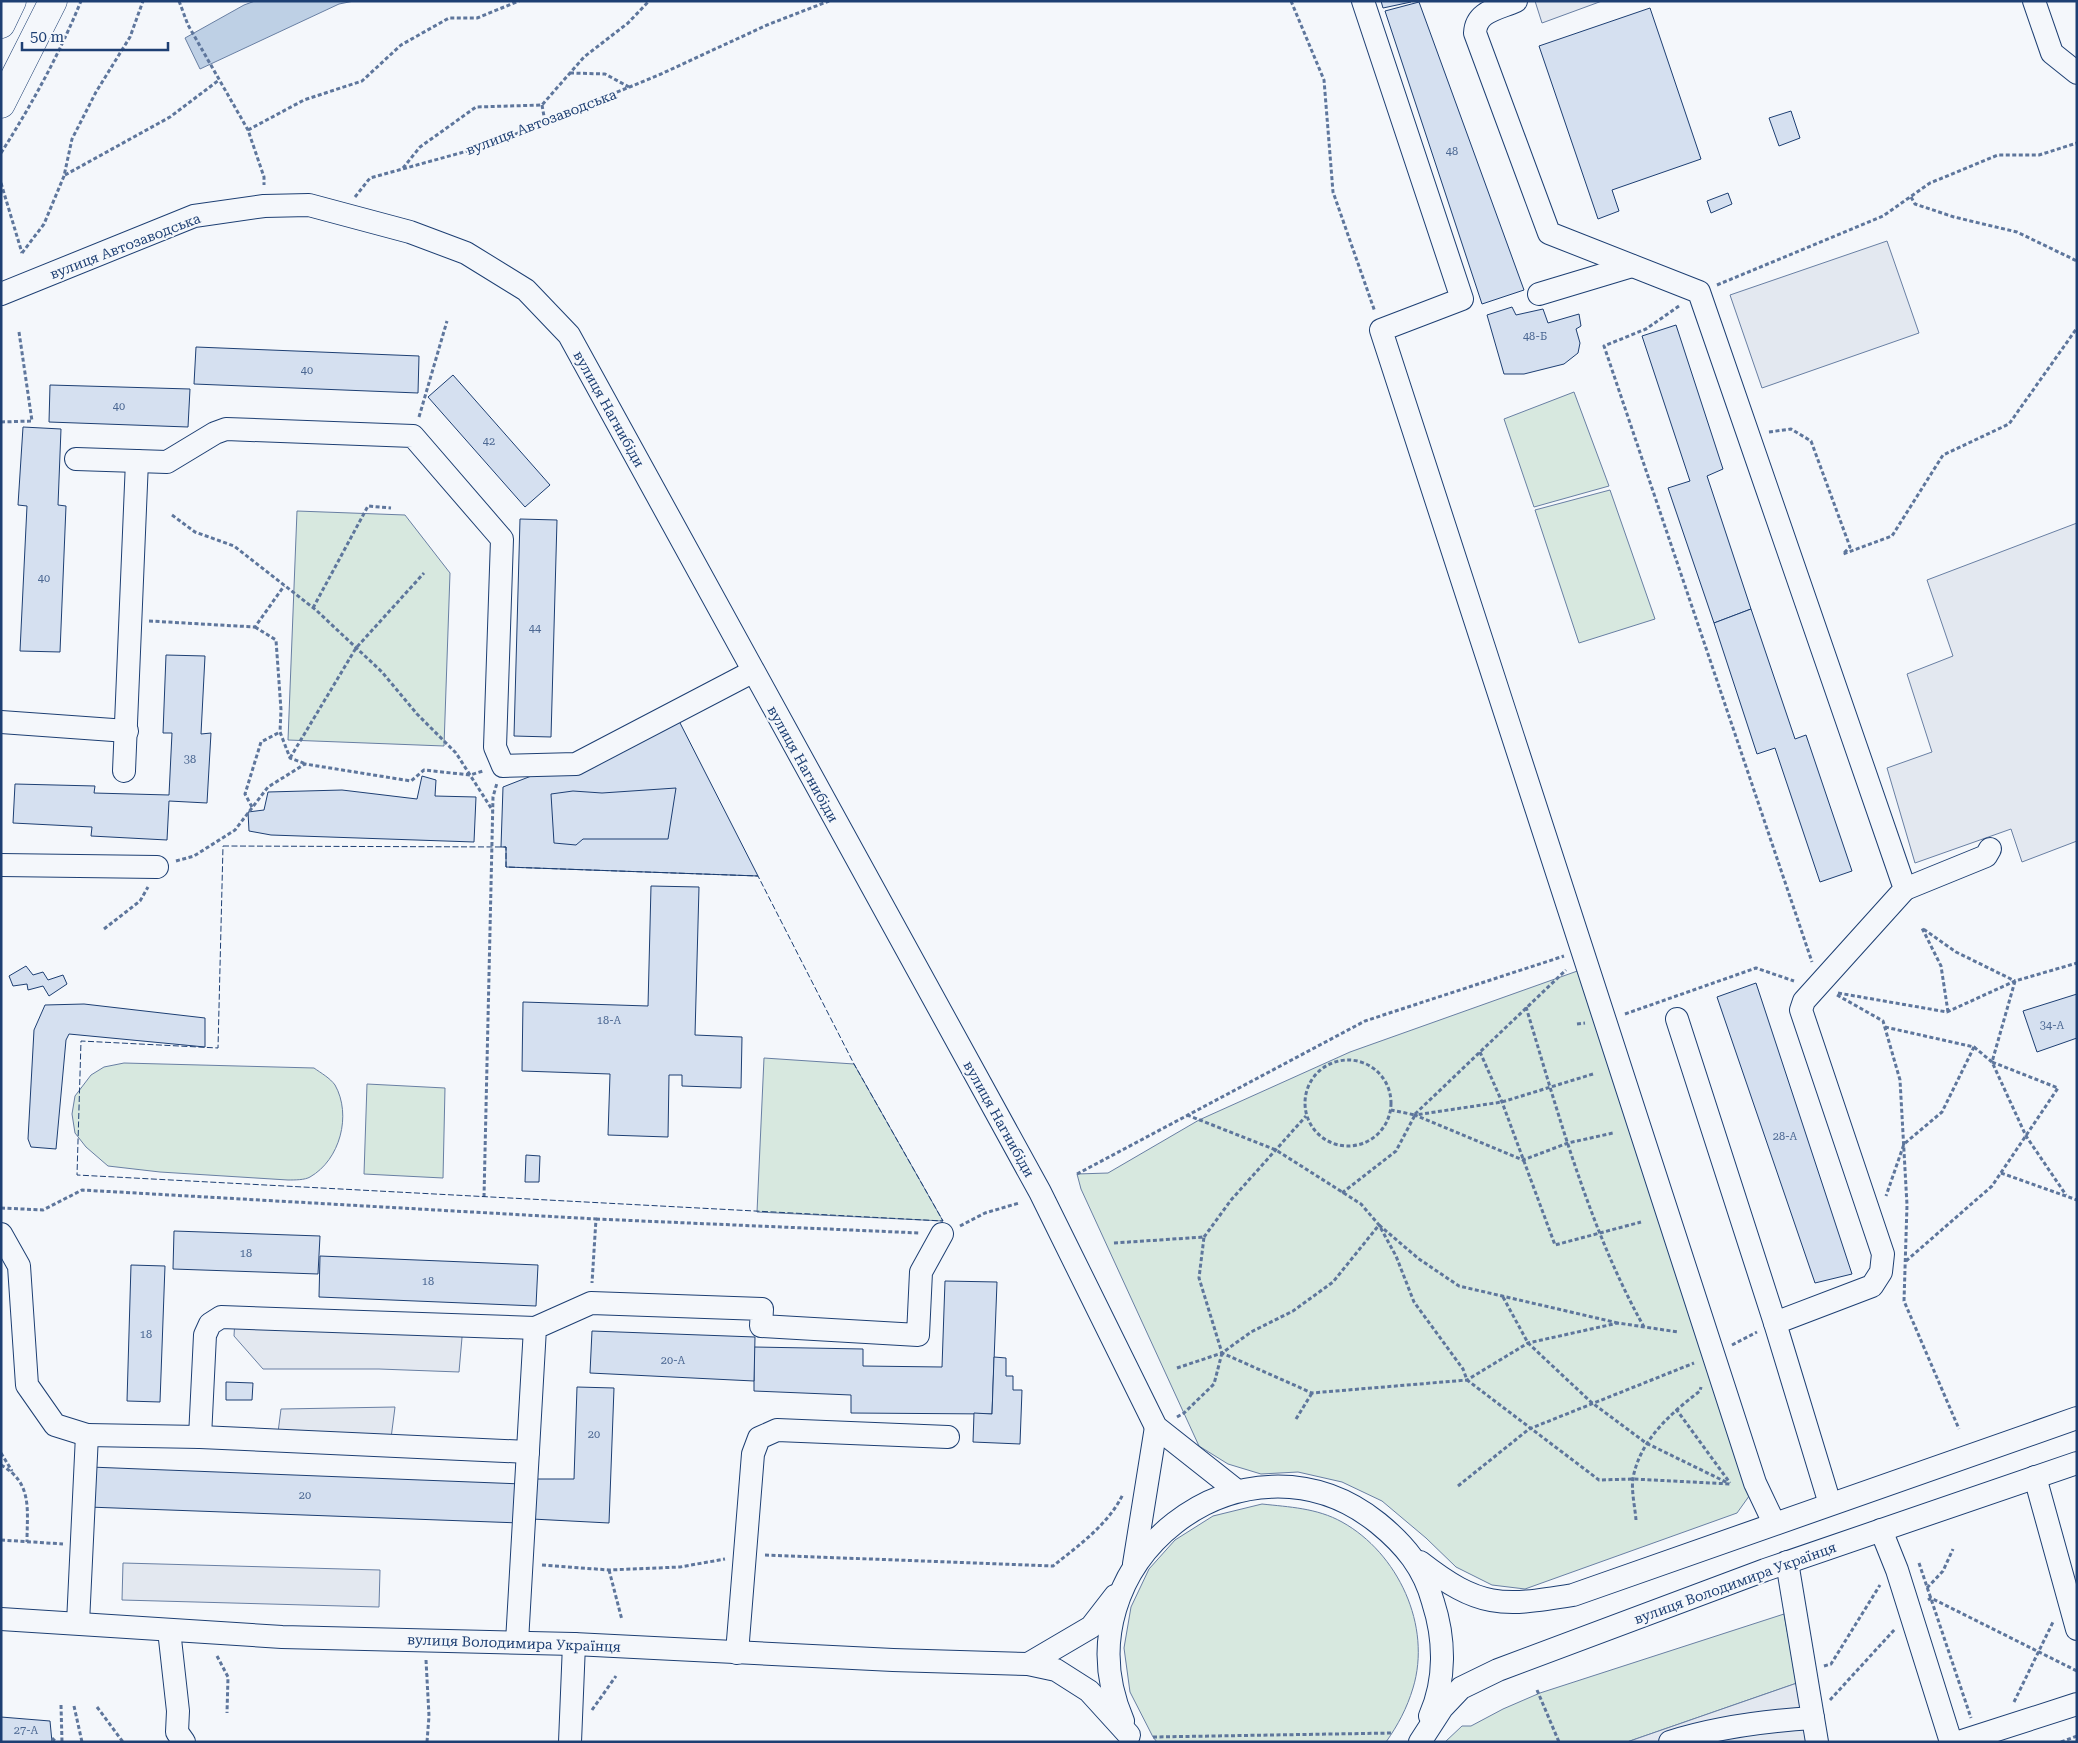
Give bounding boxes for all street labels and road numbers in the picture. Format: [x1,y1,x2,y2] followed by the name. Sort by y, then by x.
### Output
[463,86,619,158] street label: вулиця Автозаводська
[47,210,203,282] street label: вулиця Автозаводська
[570,348,648,470] street label: вулиця Нагнибіди
[764,703,842,825] street label: вулиця Нагнибіди
[960,1058,1038,1180] street label: вулиця Нагнибіди
[1632,1539,1838,1627] street label: вулиця Володимира Українця
[407,1631,621,1655] street label: вулиця Володимира Українця

